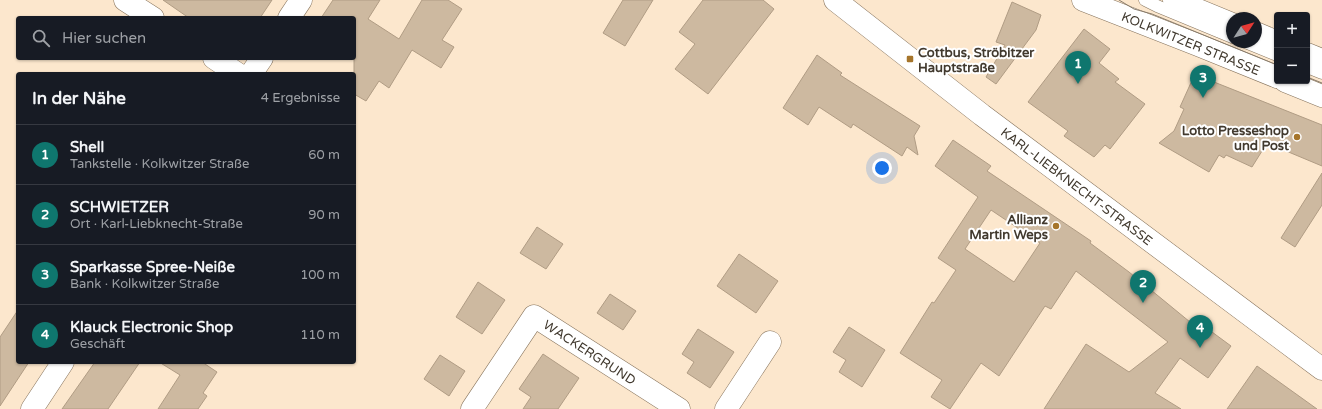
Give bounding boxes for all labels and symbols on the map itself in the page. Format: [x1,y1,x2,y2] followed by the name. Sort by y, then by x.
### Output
[1119,9,1262,79] street label: KOLKWITZER STRASSE
[1226,12,1262,48] north arrow
[918,45,1035,76] place label: Cottbus, Ströbitzer Hauptstraße
[1065,51,1091,84] pin: 1
[905,54,915,64] marker: Cottbus, Ströbitzer Hauptstraße
[1190,65,1216,98] pin: 3
[1182,123,1289,154] place label: Lotto Presseshop und Post
[997,125,1155,249] street label: KARL-LIEBKNECHT-STRASSE
[1292,132,1302,142] marker: Lotto Presseshop und Post
[872,158,892,178] your location
[969,212,1049,243] place label: Allianz Martin Weps
[1051,221,1061,231] marker: Allianz Martin Weps
[1130,270,1156,303] pin: 2
[1187,315,1213,348] pin: 4
[540,317,639,389] street label: WACKERGRUND

